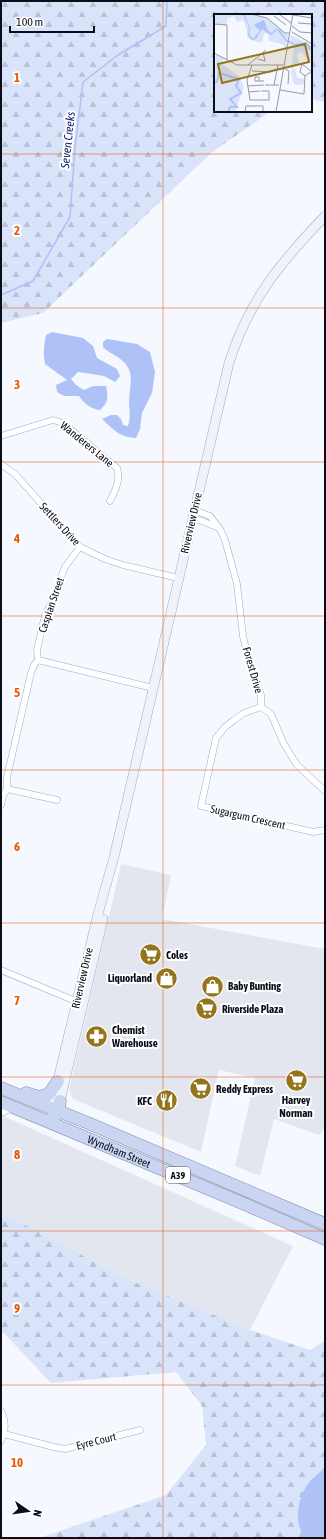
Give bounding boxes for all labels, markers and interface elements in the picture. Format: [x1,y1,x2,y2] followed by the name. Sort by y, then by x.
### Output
[10,8,94,34] scale bar
[214,14,312,112] inset map
[16,15,43,29] text: 100 m
[14,70,20,85] text: 1
[58,111,78,170] water label: Seven Creeks
[14,223,20,238] text: 2
[14,377,20,392] text: 3
[58,419,116,469] street label: Wanderers Lane
[178,491,204,555] street label: Riverview Drive
[37,500,83,548] street label: Settlers Drive
[13,531,20,546] text: 4
[36,576,66,634] street label: Caspian Street
[241,646,265,695] street label: Forest Drive
[14,685,20,700] text: 5
[209,803,287,831] street label: Sugargum Crescent
[14,839,20,854] text: 6
[138,942,164,968] supermarket icon: Coles
[69,946,95,1010] street label: Riverview Drive
[166,949,188,961] place label: Coles
[154,965,180,991] shop icon: Liquorland
[108,972,152,984] place label: Liquorland
[200,973,226,999] shop icon: Baby Bunting
[228,980,281,992] place label: Baby Bunting
[14,993,20,1008] text: 7
[193,996,219,1022] supermarket icon: Riverside Plaza
[222,1003,283,1015] place label: Riverside Plaza
[84,1023,110,1049] pharmacy icon: Chemist Warehouse
[111,1024,158,1049] place label: Chemist Warehouse
[283,1067,309,1093] supermarket icon: Harvey Norman
[187,1076,213,1102] supermarket icon: Reddy Express
[216,1083,273,1095] place label: Reddy Express
[154,1088,180,1114] restaurant icon: KFC
[279,1094,313,1119] place label: Harvey Norman
[137,1095,152,1107] place label: KFC
[86,1133,152,1170] street label: Wyndham Street
[14,1147,20,1162] text: 8
[166,1167,190,1183] road number: A39
[14,1301,20,1316] text: 9
[75,1430,117,1452] street label: Eyre Court
[11,1455,23,1470] text: 10
[8,1491,48,1531] north arrow
[31,1509,44,1518] text: N

